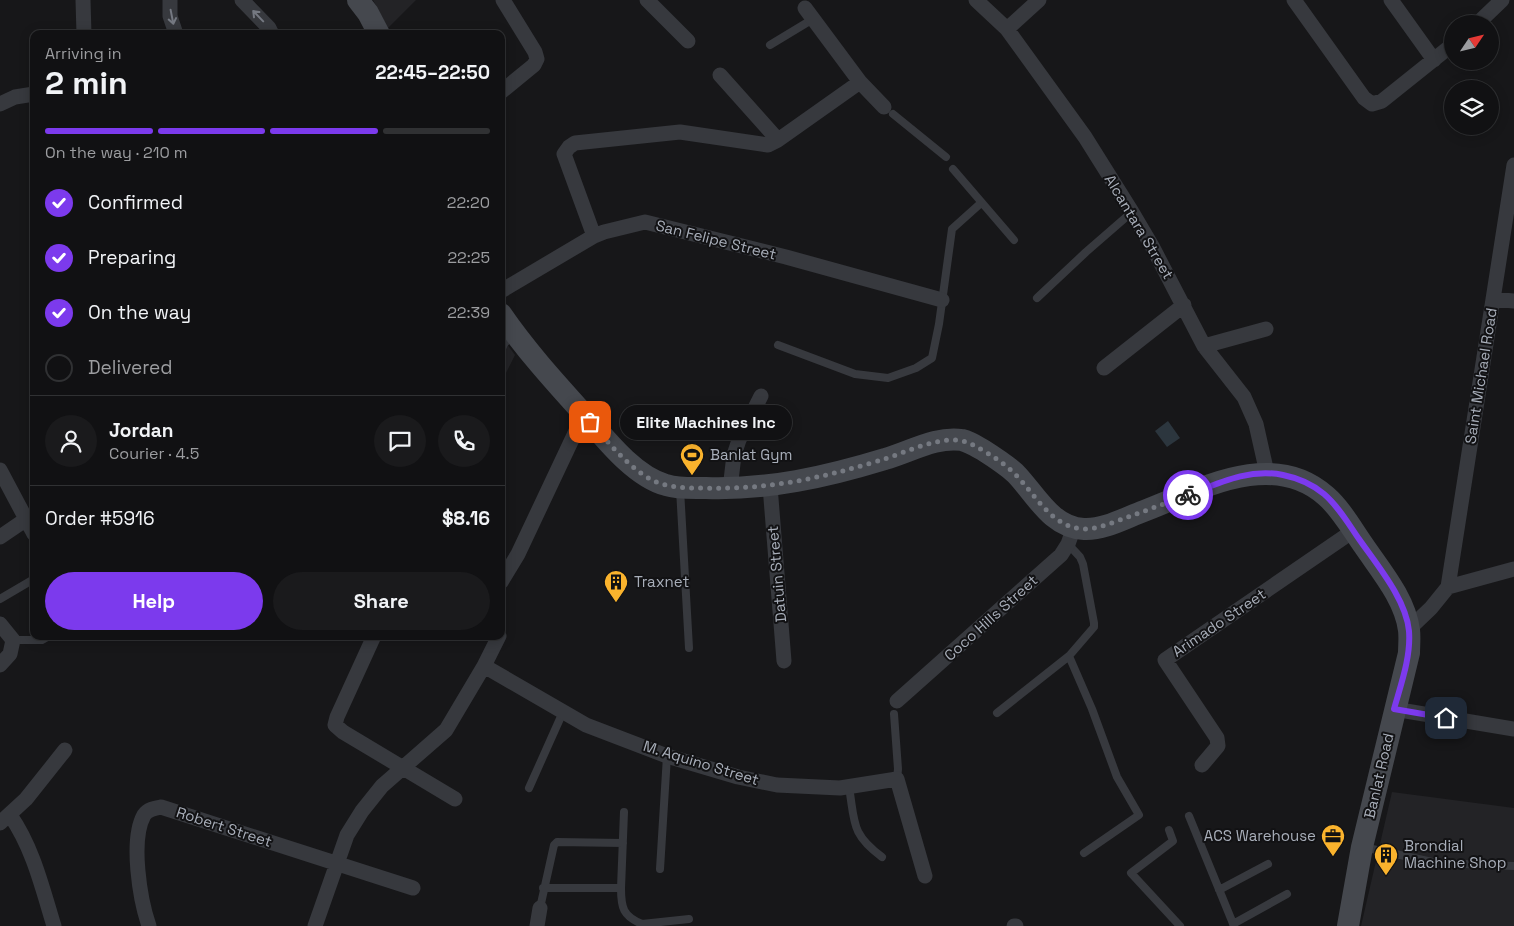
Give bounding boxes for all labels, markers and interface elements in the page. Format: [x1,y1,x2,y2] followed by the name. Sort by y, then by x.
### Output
[168,9,177,25] one-way arrow
[252,10,264,23] one-way arrow
[1444,15,1499,70] north arrow
[1444,15,1499,135] map controls
[45,43,122,64] text: Arriving in
[375,60,490,85] text: 22:45–22:50
[45,63,128,103] text: 2 min
[1444,80,1499,135] button: layers
[45,142,188,163] text: On the way · 210 m
[1101,171,1178,283] street label: Alcantara Street
[45,189,73,217] icon: check
[88,190,183,215] text: Confirmed
[447,192,490,213] text: 22:20
[654,215,778,264] street label: San Felipe Street
[45,244,73,272] icon: check
[88,245,176,270] text: Preparing
[447,247,490,268] text: 22:25
[45,299,73,327] icon: check
[88,300,191,325] text: On the way
[447,302,490,323] text: 22:39
[1460,306,1501,445] street label: Saint Michael Road
[88,355,173,380] text: Delivered
[569,401,611,443] pin
[620,404,792,440] callout: Elite Machines Inc
[576,408,604,436] icon: bag
[636,412,776,433] text: Elite Machines Inc
[45,415,97,467] button: person
[374,415,426,467] button: chat
[438,415,490,467] button: phone
[109,418,174,443] text: Jordan
[679,442,705,476] sports icon: Banlat Gym
[109,443,199,464] text: Courier · 4.5
[710,445,792,464] place label: Banlat Gym
[1163,470,1213,520] courier
[1174,481,1202,509] icon: bike
[45,506,155,531] text: Order #5916
[442,506,490,531] text: $8.16
[763,525,790,623] street label: Datuin Street
[603,569,629,603] building icon: Traxnet
[940,571,1041,665] street label: Coco Hills Street
[45,572,263,630] button: Help
[273,572,490,630] button: Share
[634,572,689,591] place label: Traxnet
[1168,584,1269,661] street label: Arimado Street
[1425,697,1467,739] pin
[1432,704,1460,732] icon: home
[1359,731,1398,820] street label: Banlat Road
[641,736,761,789] street label: M. Aquino Street
[174,802,275,851] street label: Robert Street
[1320,823,1346,857] office icon: ACS Warehouse
[1204,826,1316,845] place label: ACS Warehouse
[1404,836,1506,872] place label: Brondial Machine Shop
[1373,842,1399,876] building icon: Brondial Machine Shop

